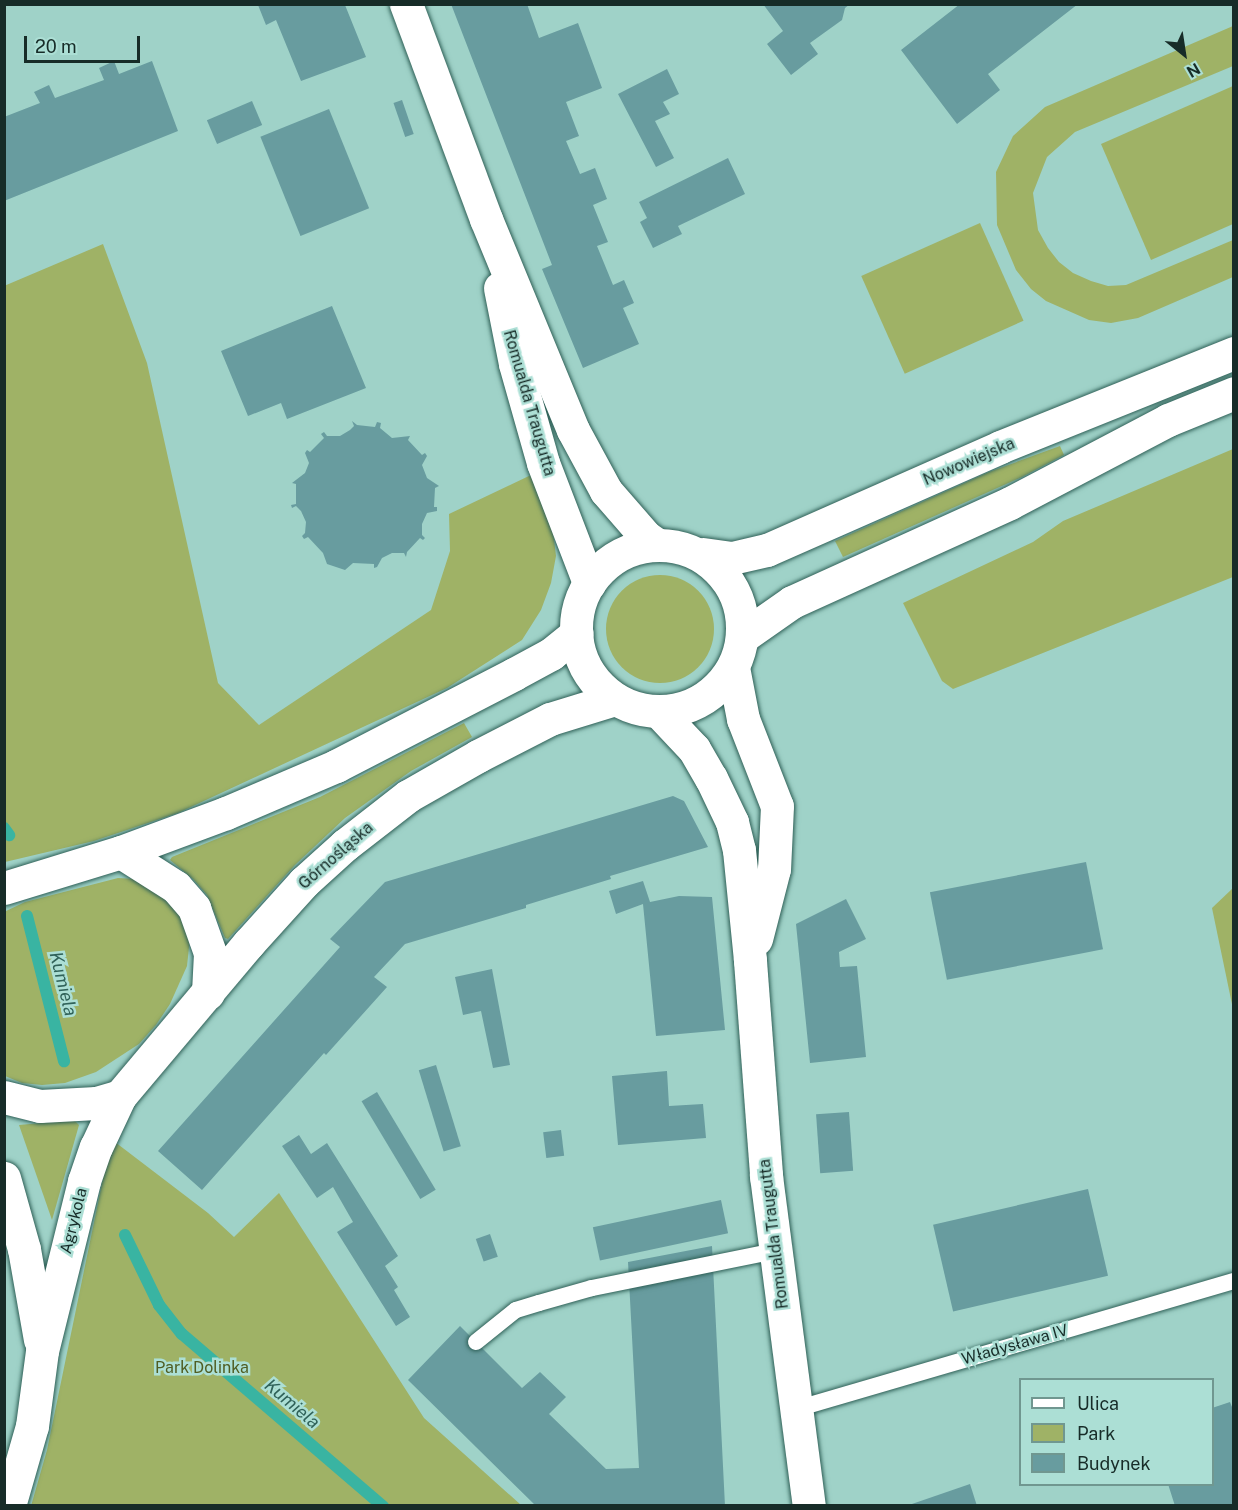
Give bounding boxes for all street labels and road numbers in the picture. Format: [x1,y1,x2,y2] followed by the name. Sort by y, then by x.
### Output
[499,328,559,478] street label: Romualda Traugutta
[920,434,1018,490] street label: Nowowiejska
[295,818,377,894] street label: Górnośląska
[755,1158,793,1310] street label: Romualda Traugutta
[57,1186,91,1256] street label: Agrykola
[960,1321,1070,1369] street label: Władysława IV

